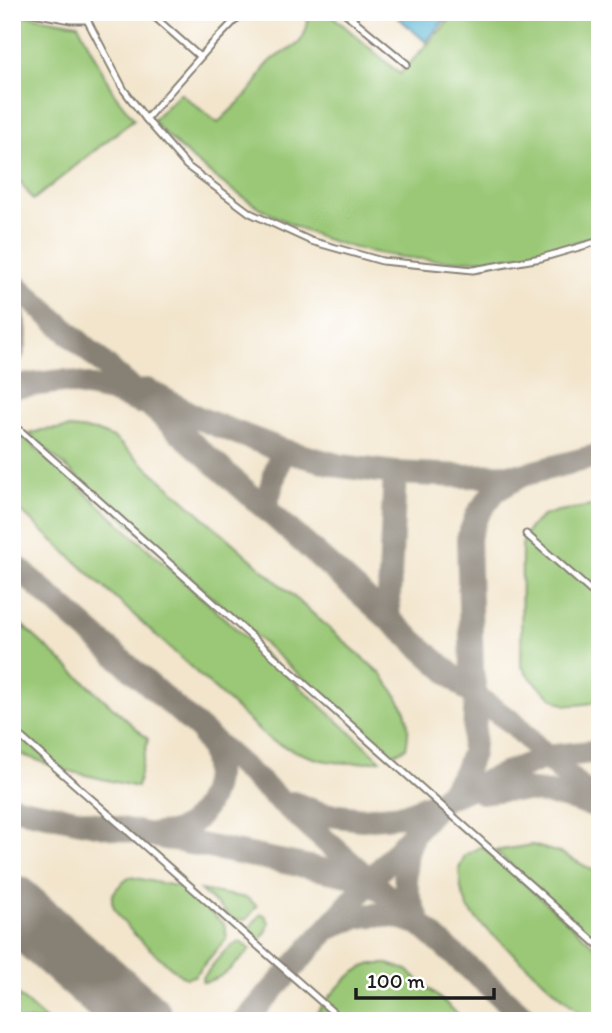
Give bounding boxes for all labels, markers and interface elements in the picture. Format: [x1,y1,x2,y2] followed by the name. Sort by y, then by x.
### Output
[356,956,495,1000] scale bar
[367,968,425,993] text: 100 m

